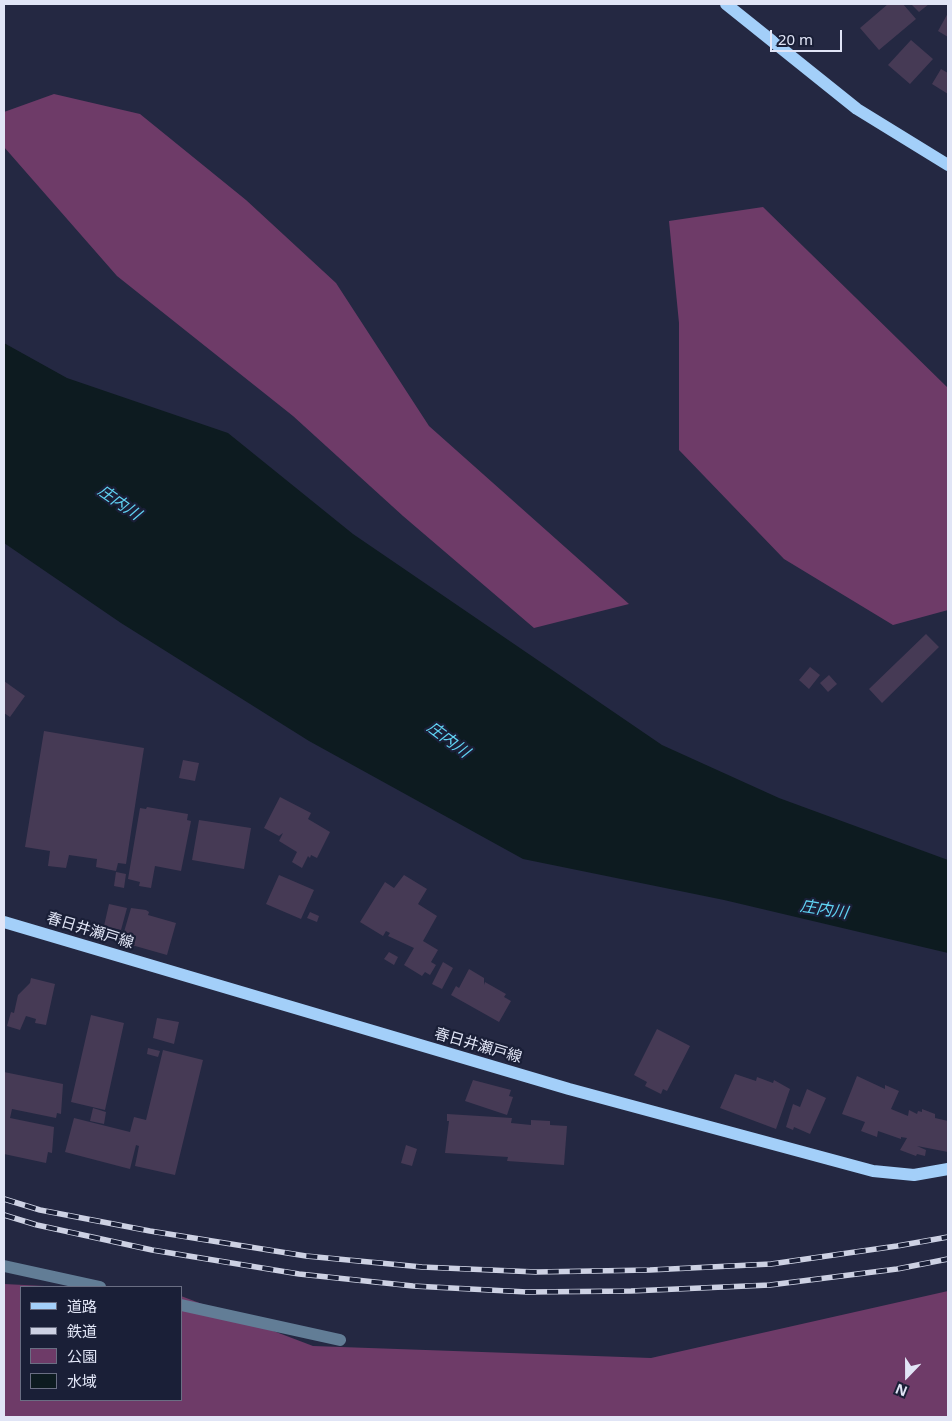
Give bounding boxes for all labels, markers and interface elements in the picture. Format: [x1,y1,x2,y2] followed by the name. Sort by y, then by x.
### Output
[772,20,844,52] scale bar
[778,29,813,49] text: 20 m
[94,481,144,525] water label: 庄内川
[423,718,473,762] water label: 庄内川
[799,897,849,923] water label: 庄内川
[44,909,136,953] street label: 春日井瀬戸線
[432,1025,524,1067] street label: 春日井瀬戸線
[20,1286,182,1401] legend
[67,1296,97,1316] text: 道路
[67,1321,97,1341] text: 鉄道
[67,1346,97,1366] text: 公園
[882,1351,932,1401] north arrow
[67,1371,97,1391] text: 水域
[892,1379,910,1401] text: N

